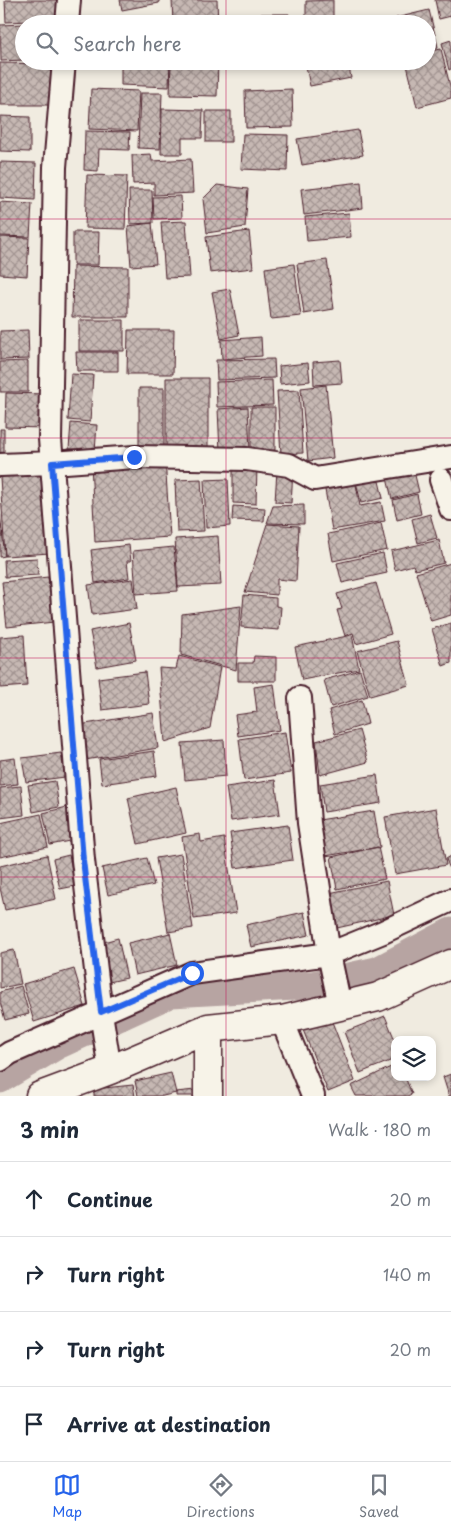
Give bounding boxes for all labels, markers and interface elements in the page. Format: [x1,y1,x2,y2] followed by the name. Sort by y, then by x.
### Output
[15,15,436,70] search box
[33,29,61,57] icon: search
[73,29,182,57] text: Search here
[123,446,146,469] route end
[181,962,204,985] route start
[391,1036,436,1081] map controls
[391,1036,436,1081] button: layers
[20,1113,79,1145] text: 3 min
[328,1117,431,1141] text: Walk · 180 m
[20,1185,48,1213] icon: ahead
[67,1185,153,1213] text: Continue
[390,1187,431,1211] text: 20 m
[20,1260,48,1288] icon: right
[67,1260,165,1288] text: Turn right
[383,1262,431,1286] text: 140 m
[20,1335,48,1363] icon: right
[67,1335,165,1363] text: Turn right
[390,1337,431,1361] text: 20 m
[20,1410,48,1438] icon: arrive
[67,1410,271,1438] text: Arrive at destination
[52,1471,82,1522] tab: Map
[187,1471,255,1522] tab: Directions
[359,1471,399,1522] tab: Saved

